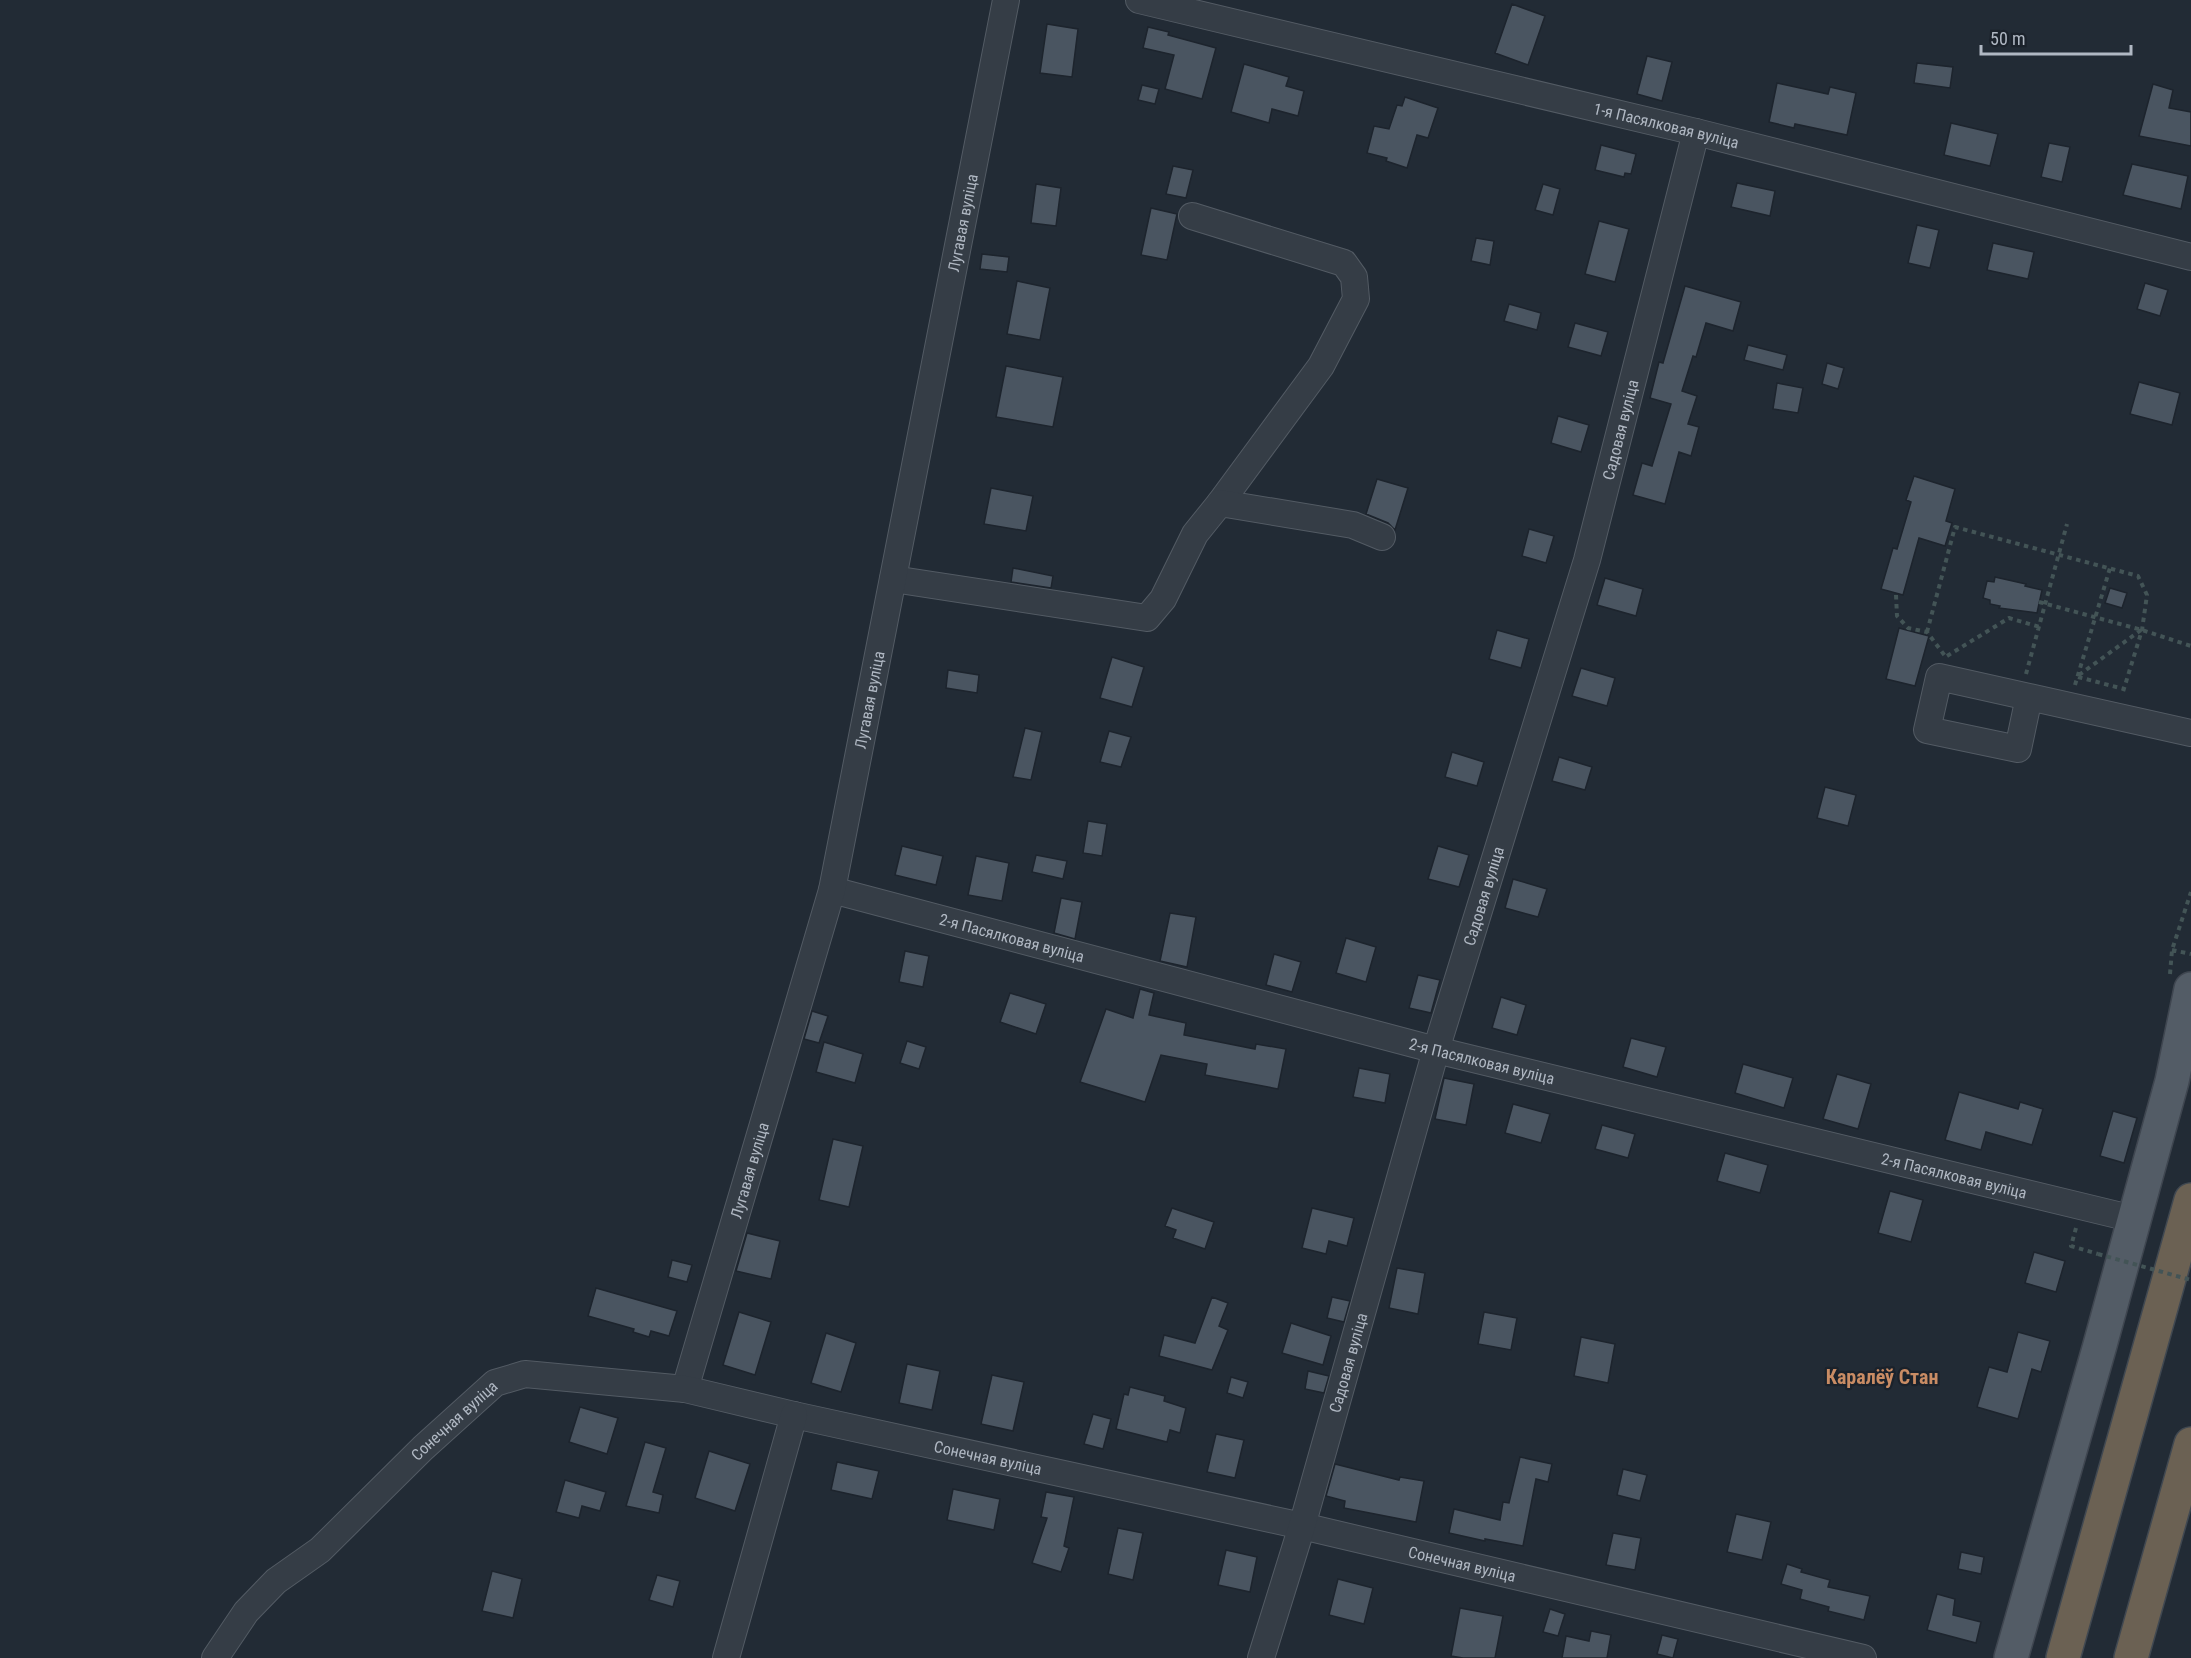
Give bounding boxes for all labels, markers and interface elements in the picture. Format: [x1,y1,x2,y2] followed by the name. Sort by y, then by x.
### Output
[1981,18,2131,56] scale bar
[1990,28,2025,49] text: 50 m
[1592,99,1741,152] street label: 1-я Пасялковая вуліца
[944,172,982,274] street label: Лугавая вуліца
[1599,378,1643,482] street label: Садовая вуліца
[851,649,889,751] street label: Лугавая вуліца
[1460,844,1508,948] street label: Садовая вуліца
[937,910,1086,966] street label: 2-я Пасялковая вуліца
[1407,1034,1556,1088] street label: 2-я Пасялковая вуліца
[727,1120,773,1221] street label: Лугавая вуліца
[1879,1149,2029,1203] street label: 2-я Пасялковая вуліца
[1325,1311,1372,1415] street label: Садовая вуліца
[1826,1365,1938,1389] district label: Каралёў Стан
[407,1377,501,1464] street label: Сонечная вуліца
[932,1437,1044,1479] street label: Сонечная вуліца
[1406,1542,1518,1586] street label: Сонечная вуліца

